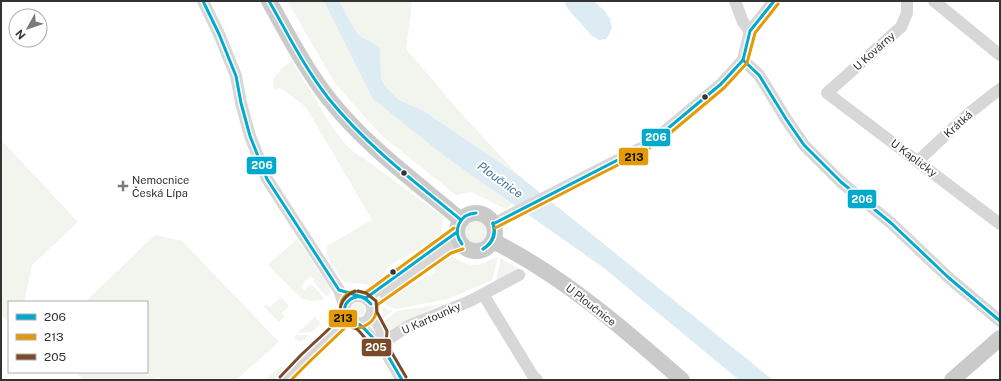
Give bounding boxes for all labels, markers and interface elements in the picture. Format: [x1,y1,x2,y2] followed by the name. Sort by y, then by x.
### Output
[8,8,48,48] north arrow
[13,27,28,42] text: N
[851,29,897,73] street label: U Kovárny
[700,92,710,102] unlabelled marker
[941,108,975,140] street label: Krátká
[641,128,671,147] line badge: 206
[645,131,667,143] text: 206
[889,137,940,179] street label: U Kapličky
[618,147,649,166] line badge: 213
[624,151,644,163] text: 213
[246,156,277,175] line badge: 206
[251,159,273,171] text: 206
[475,159,526,201] water label: Ploučnice
[399,168,409,178] unlabelled marker
[132,174,189,199] place label: Nemocnice Česká Lípa
[117,180,129,192] marker: Nemocnice Česká Lípa
[847,189,877,209] line badge: 206
[851,193,873,205] text: 206
[388,267,398,277] unlabelled marker
[564,282,618,328] street label: U Ploučnice
[400,300,462,336] street label: U Kartounky
[8,301,148,373] legend
[328,309,358,328] line badge: 213
[44,310,66,324] text: 206
[333,312,353,324] text: 213
[44,330,64,344] text: 213
[361,338,392,357] line badge: 205
[365,341,387,353] text: 205
[44,350,66,364] text: 205

